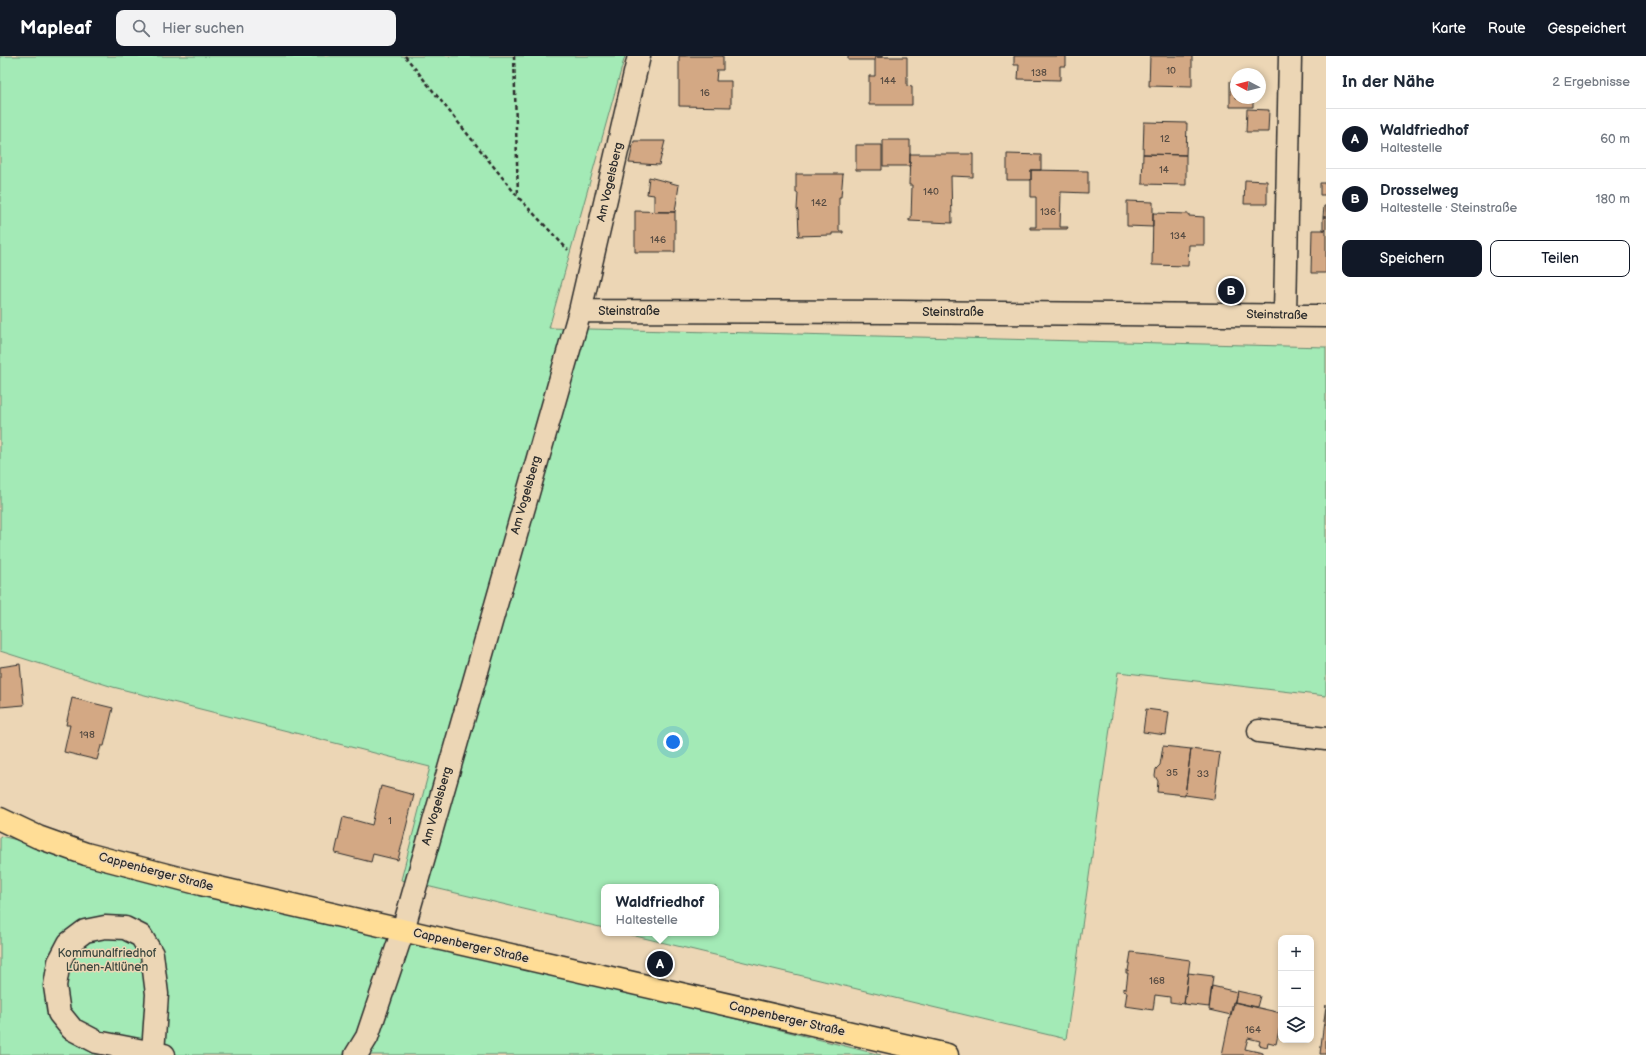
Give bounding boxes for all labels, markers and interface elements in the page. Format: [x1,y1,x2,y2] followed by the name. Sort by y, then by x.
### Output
[116,10,396,46] search box
[20,17,92,40] text: Mapleaf
[130,17,152,39] icon: search
[162,19,244,38] text: Hier suchen
[1432,20,1466,37] text: Karte
[1488,20,1526,37] text: Route
[1548,20,1626,37] text: Gespeichert
[1166,65,1176,77] house number: 10
[1031,67,1047,79] house number: 138
[1230,68,1266,104] north arrow
[1342,72,1435,92] text: In der Nähe
[1552,74,1630,90] text: 2 Ergebnisse
[880,75,896,87] house number: 144
[700,87,710,99] house number: 16
[1380,121,1469,140] text: Waldfriedhof
[1351,131,1359,147] text: A
[1600,131,1630,147] text: 60 m
[1160,133,1170,145] house number: 12
[1380,140,1442,156] text: Haltestelle
[594,141,626,223] street label: Am Vogelsberg
[1159,164,1169,176] house number: 14
[1380,181,1459,200] text: Drosselweg
[923,186,939,198] house number: 140
[1350,191,1360,207] text: B
[1595,191,1630,207] text: 180 m
[811,197,827,209] house number: 142
[1380,200,1517,216] text: Haltestelle · Steinstraße
[1040,206,1056,218] house number: 136
[1170,230,1186,242] house number: 134
[650,234,666,246] house number: 146
[1342,240,1482,277] button: Speichern
[1490,240,1630,277] button: Teilen
[1218,276,1244,306] pin: B
[598,304,660,319] street label: Steinstraße
[922,305,984,320] street label: Steinstraße
[1246,307,1308,323] street label: Steinstraße
[508,454,544,536] street label: Am Vogelsberg
[79,729,95,741] house number: 198
[663,732,683,752] your location
[419,765,455,847] street label: Am Vogelsberg
[1166,767,1178,779] house number: 35
[1197,768,1209,780] house number: 33
[388,815,392,827] house number: 1
[97,849,215,895] street label: Cappenberger Straße
[601,884,719,936] popup
[616,893,704,912] text: Waldfriedhof
[616,912,678,928] text: Haltestelle
[412,925,530,967] street label: Cappenberger Straße
[1278,935,1314,1043] map controls
[1278,935,1314,971] button: +
[57,946,157,975] park label: Kommunalfriedhof Lünen-Altlünen
[647,949,673,979] pin: A
[1278,971,1314,1007] button: −
[1149,975,1165,987] house number: 168
[728,998,846,1040] street label: Cappenberger Straße
[1278,1007,1314,1043] button: layers
[1245,1024,1261,1036] house number: 164

